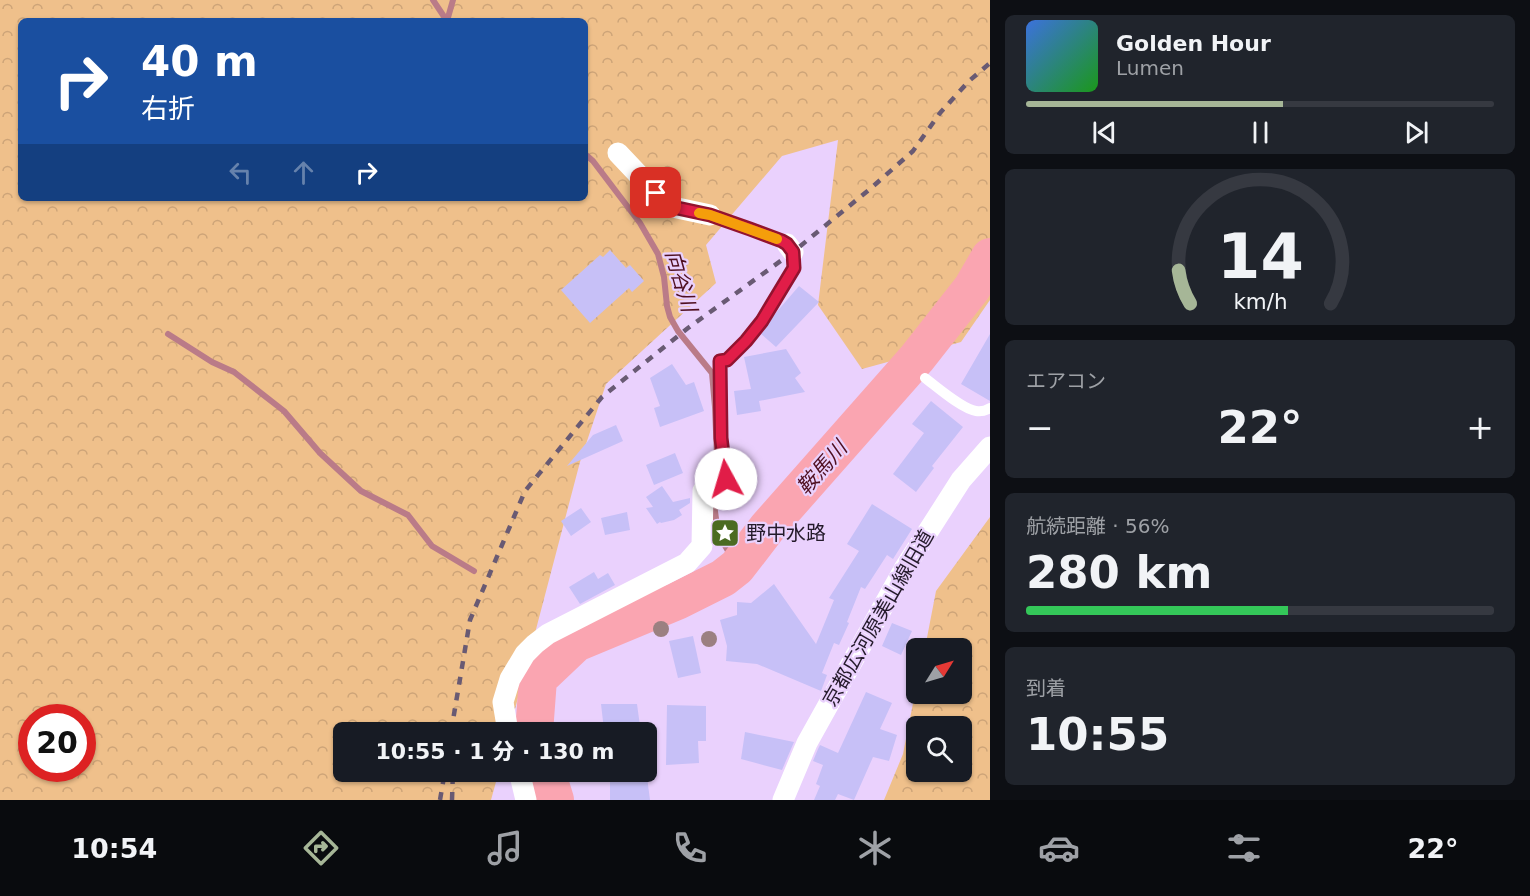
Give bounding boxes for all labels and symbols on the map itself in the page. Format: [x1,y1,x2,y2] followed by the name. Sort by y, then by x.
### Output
[630,167,681,218] pin
[661,247,702,317] water label: 向谷川
[792,435,853,500] water label: 鞍馬川
[694,447,758,511] position arrow
[709,517,741,549] place icon: 野中水路
[746,521,826,545] place label: 野中水路
[818,525,938,711] street label: 京都広河原美山線旧道
[906,638,972,704] north arrow
[18,704,96,782] speed limit sign: 20

